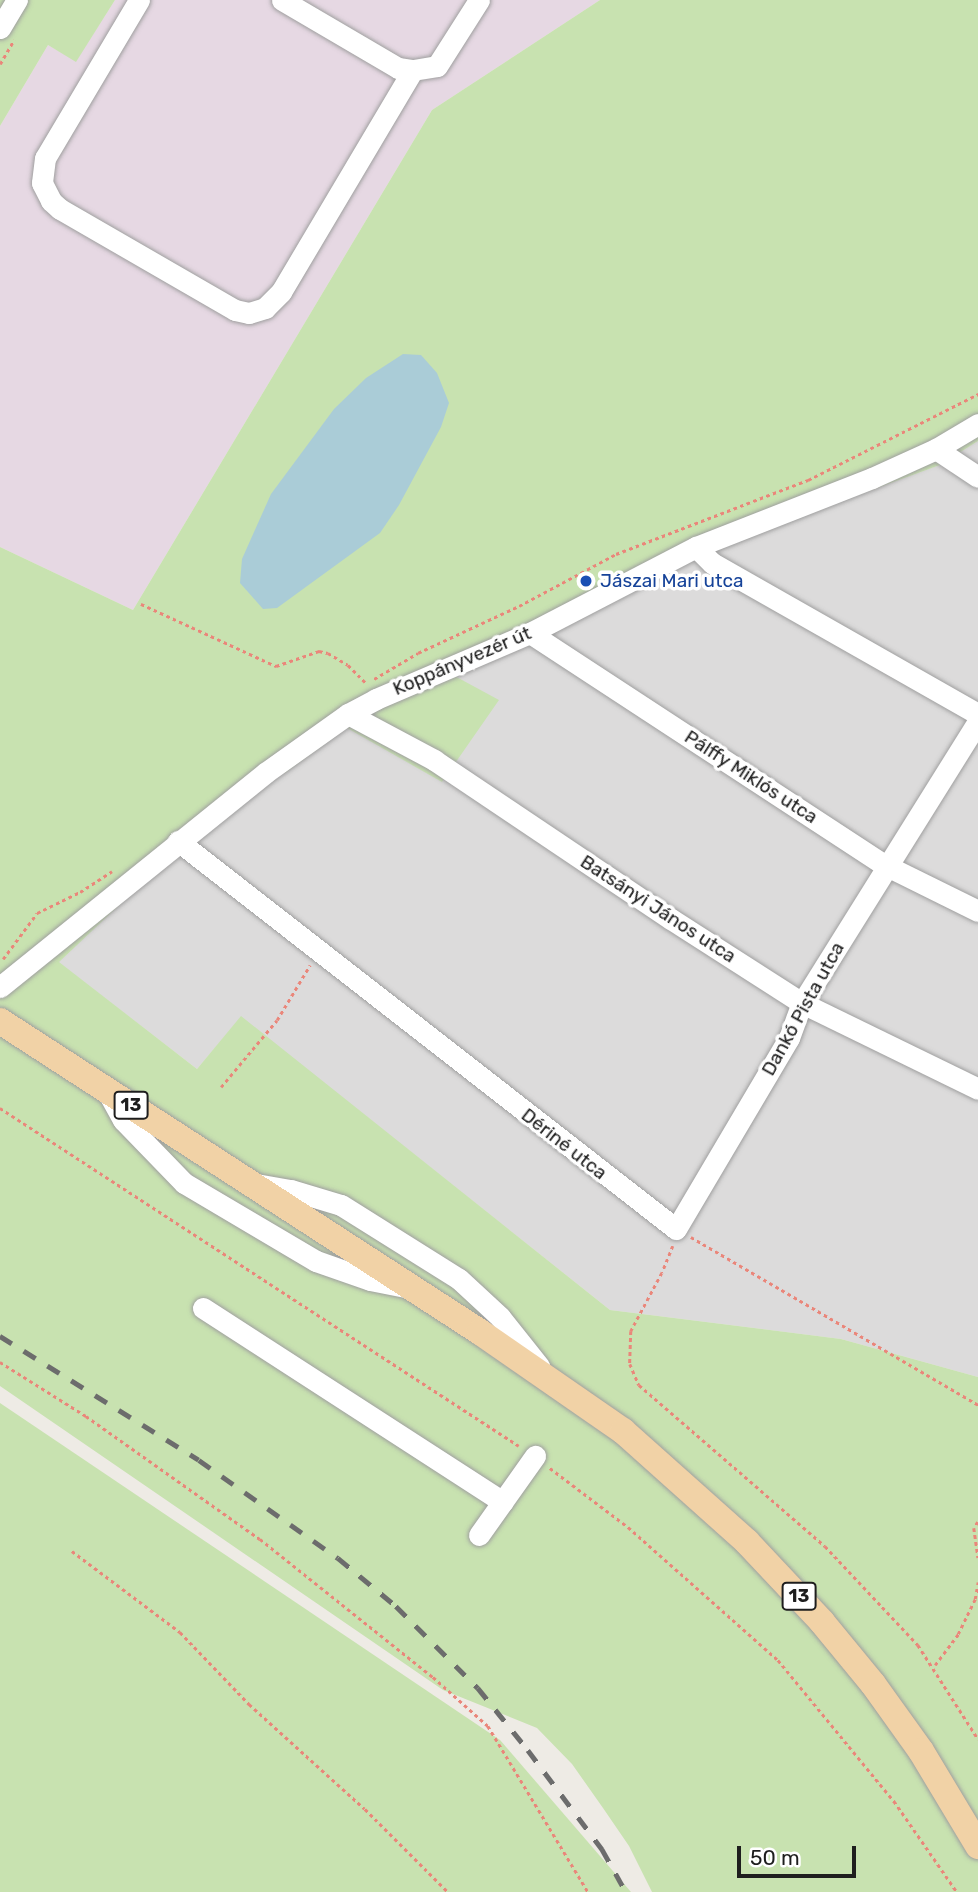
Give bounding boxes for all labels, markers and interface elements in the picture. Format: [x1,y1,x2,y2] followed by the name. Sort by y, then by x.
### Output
[600,570,743,592] place label: Jászai Mari utca
[578,573,594,589] marker: Jászai Mari utca
[389,622,535,700] street label: Koppányvezér út
[680,725,822,829] street label: Pálffy Miklós utca
[576,850,740,968] street label: Batsányi János utca
[757,938,849,1080] street label: Dankó Pista utca
[114,1090,148,1120] road number: 13
[517,1104,611,1184] street label: Dériné utca
[782,1582,816,1610] road number: 13
[740,1832,859,1876] scale bar
[750,1845,800,1870] text: 50 m

